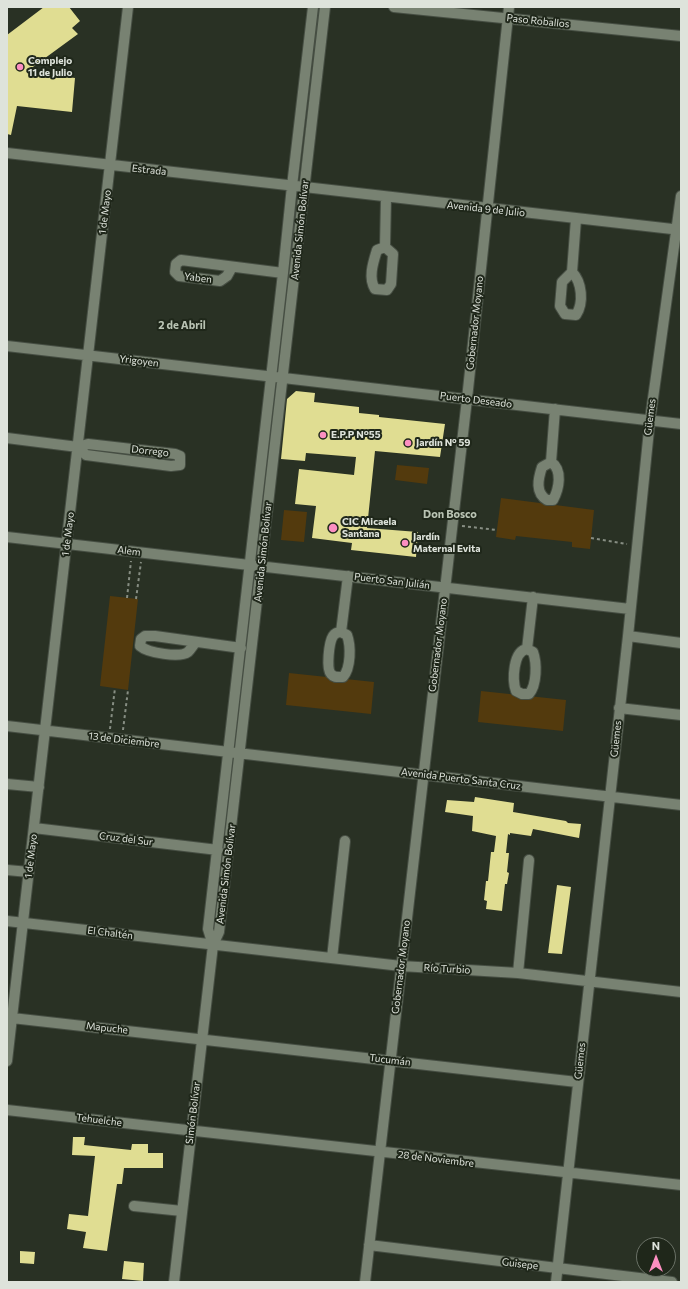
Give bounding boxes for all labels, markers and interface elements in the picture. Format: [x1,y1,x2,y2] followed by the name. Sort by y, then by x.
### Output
[506,12,570,30] street label: Paso Roballos
[28,55,72,78] place label: Complejo 11 de Julio
[15,62,25,72] marker: Complejo 11 de Julio
[131,162,167,178] street label: Estrada
[289,179,311,281] street label: Avenida Simón Bolívar
[96,189,114,235] street label: 1 de Mayo
[446,199,526,219] street label: Avenida 9 de Julio
[184,270,212,286] street label: Yaben
[464,275,486,371] street label: Gobernador Moyano
[158,318,206,332] district label: 2 de Abril
[119,353,159,369] street label: Yrigoyen
[439,390,513,410] street label: Puerto Deseado
[642,398,658,436] street label: Güemes
[331,429,380,441] place label: E.P.P N°55
[318,430,328,440] marker: E.P.P N°55
[416,437,471,449] place label: Jardín Nº 59
[403,438,413,448] marker: Jardín Nº 59
[131,443,169,459] street label: Dorrego
[252,501,274,603] street label: Avenida Simón Bolívar
[423,507,477,521] district label: Don Bosco
[59,511,77,557] street label: 1 de Mayo
[342,516,397,540] place label: CIC Micaela Santana
[327,522,339,534] marker: CIC Micaela Santana
[413,531,481,554] place label: Jardín Maternal Evita
[400,538,410,548] marker: Jardín Maternal Evita
[117,544,141,558] street label: Alem
[353,570,431,592] street label: Puerto San Julián
[426,597,450,693] street label: Gobernador Moyano
[608,720,624,758] street label: Güemes
[88,730,160,750] street label: 13 de Diciembre
[400,766,522,792] street label: Avenida Puerto Santa Cruz
[214,823,238,925] street label: Avenida Simón Bolívar
[98,830,154,848] street label: Cruz del Sur
[22,833,40,879] street label: 1 de Mayo
[389,919,413,1015] street label: Gobernador Moyano
[87,924,133,942] street label: El Chaltén
[423,962,471,976] street label: Río Turbio
[85,1020,129,1036] street label: Mapuche
[572,1042,588,1080] street label: Güemes
[369,1052,411,1068] street label: Tucumán
[183,1081,203,1145] street label: Simón Bolívar
[75,1111,123,1129] street label: Tehuelche
[397,1148,475,1170] street label: 28 de Noviembre
[636,1237,676,1277] north arrow
[652,1239,660,1252] text: N
[501,1256,539,1272] street label: Guisepe

